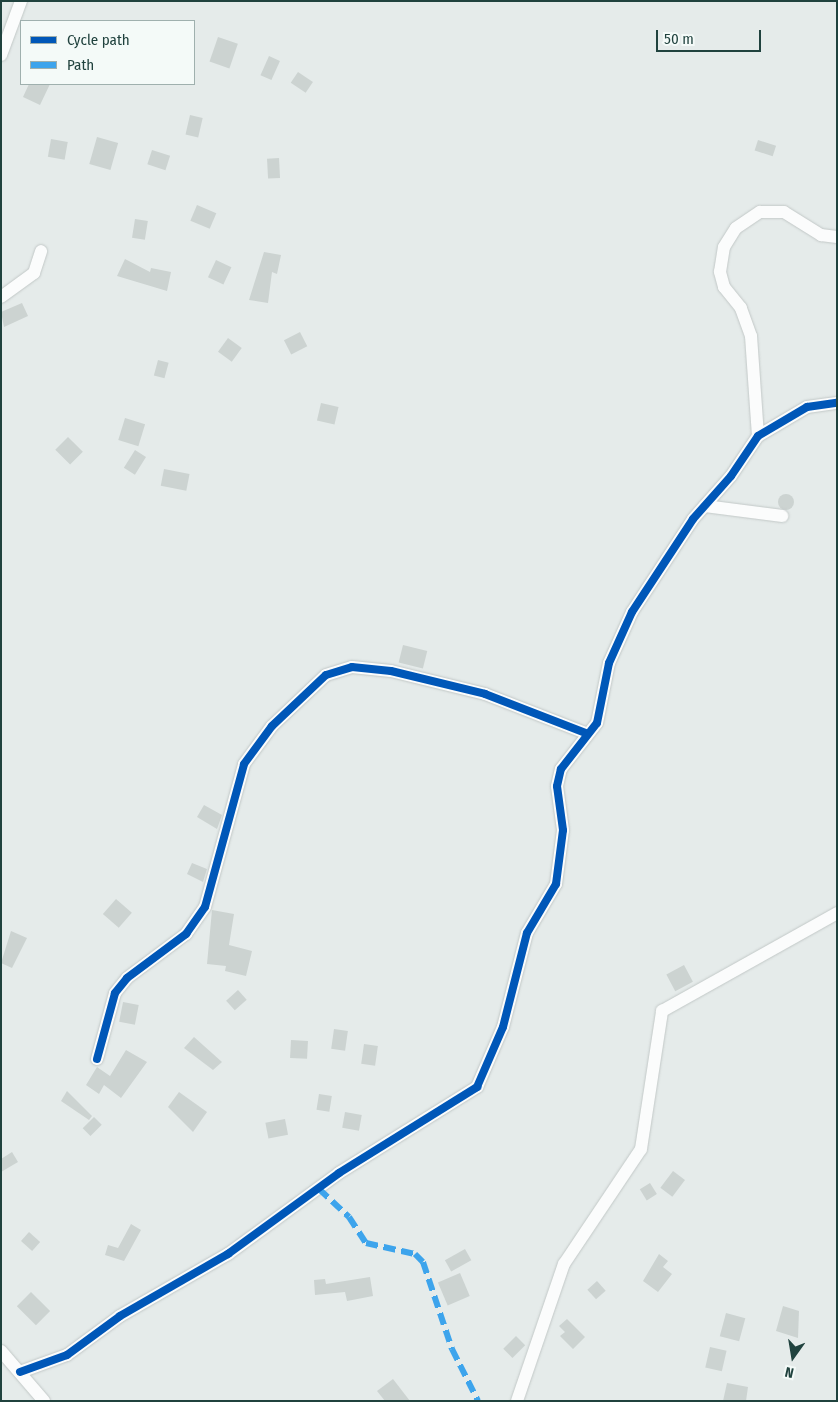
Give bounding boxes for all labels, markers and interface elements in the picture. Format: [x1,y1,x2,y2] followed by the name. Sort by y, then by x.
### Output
[20,20,195,85] legend
[658,20,763,52] scale bar
[664,30,694,48] text: 50 m
[67,31,130,49] text: Cycle path
[67,56,94,74] text: Path
[768,1332,818,1382] north arrow
[784,1363,796,1381] text: N

